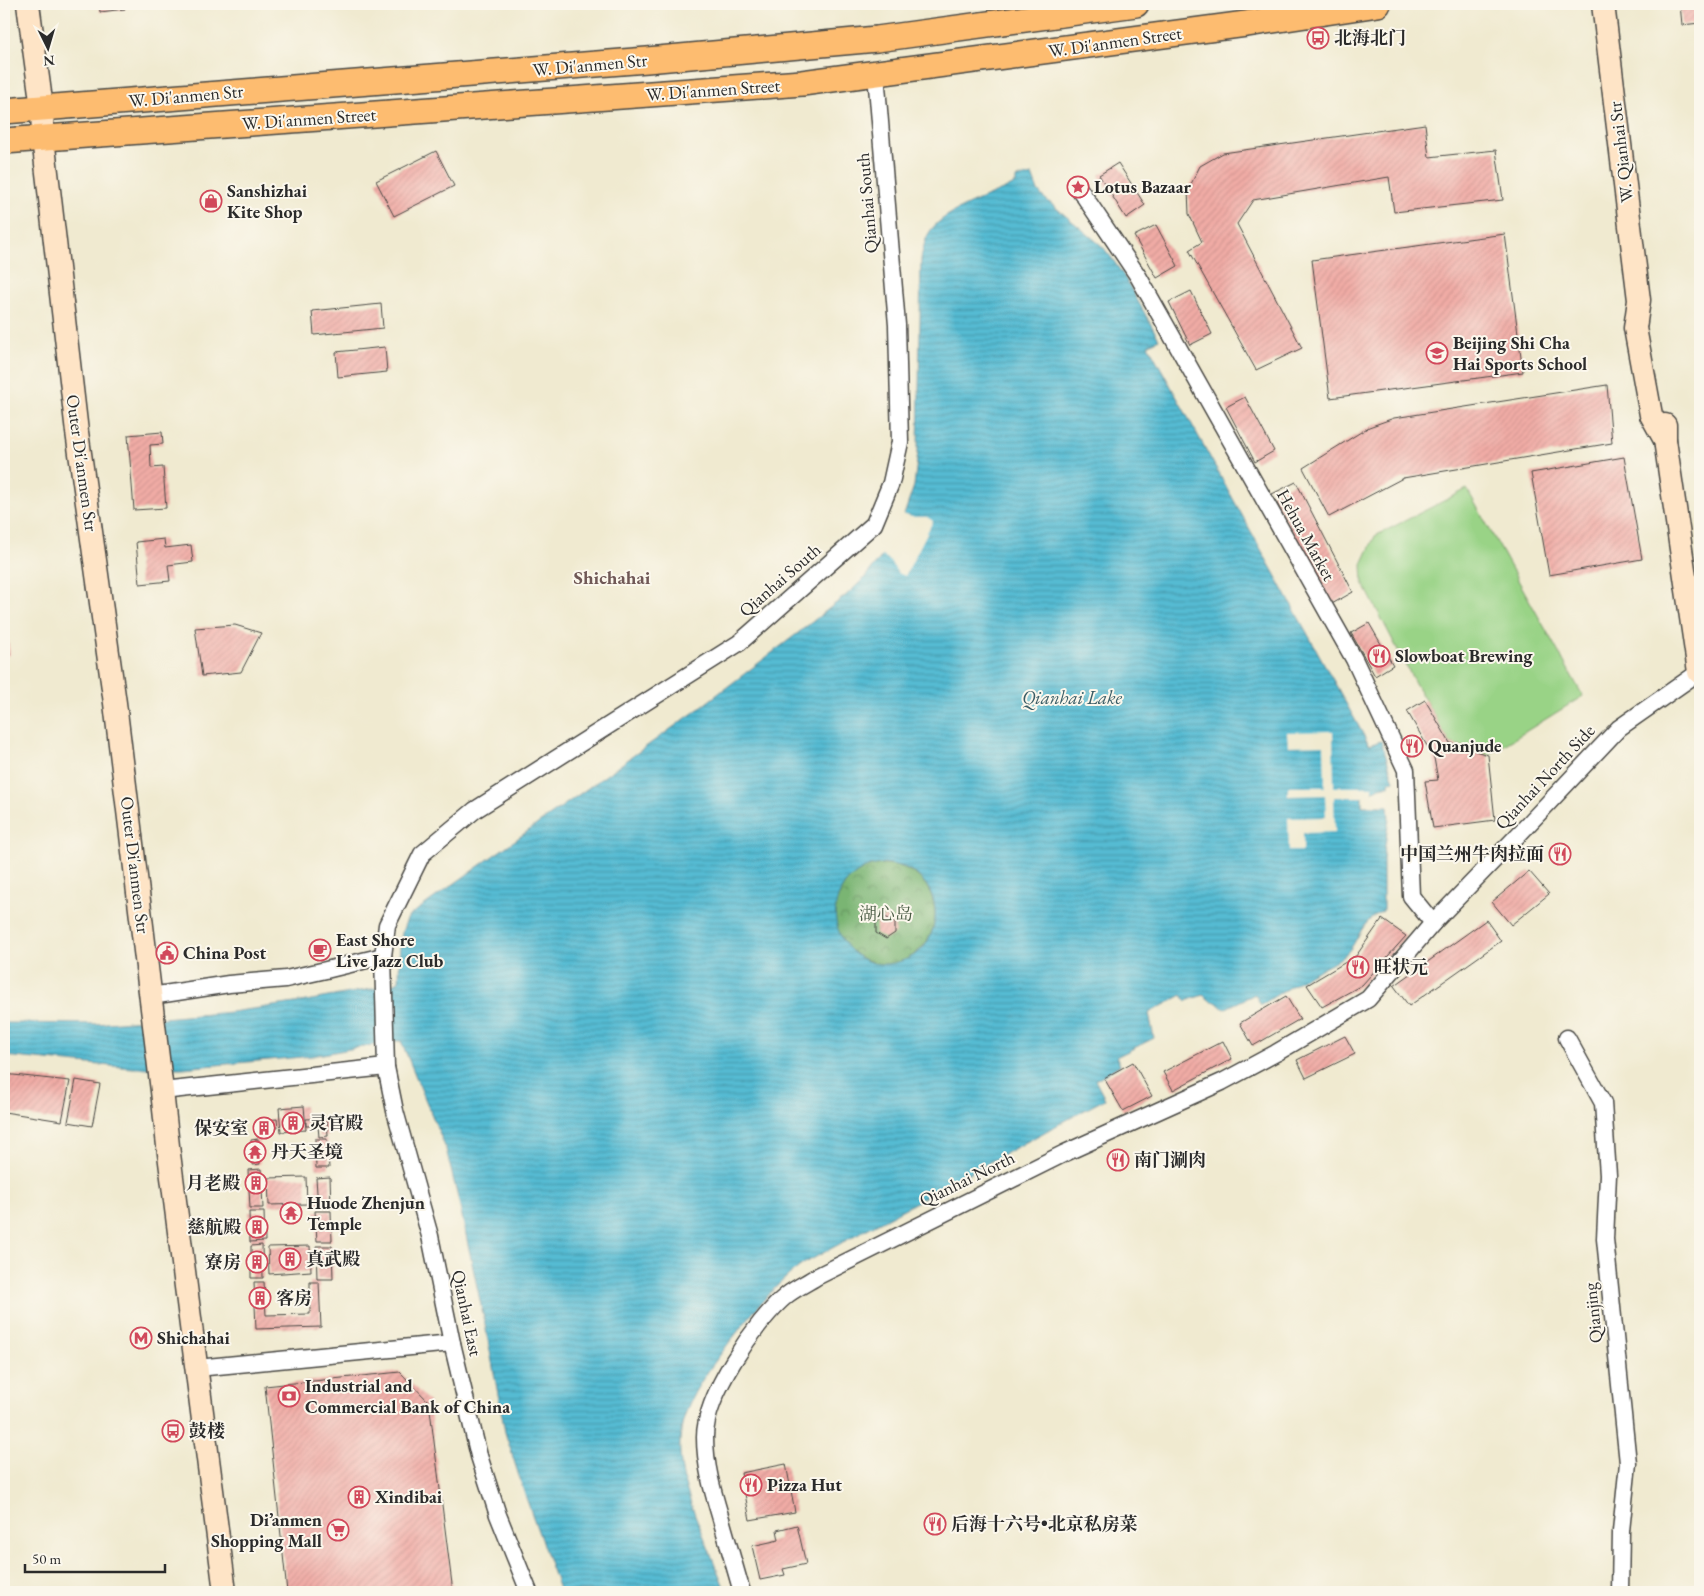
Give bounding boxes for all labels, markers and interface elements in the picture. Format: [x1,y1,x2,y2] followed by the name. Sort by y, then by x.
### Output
[1047,21,1183,62] street label: W. Di'anmen Street
[22,22,72,72] north arrow
[1306,26,1330,50] bus stop icon: 北海北门
[1334,26,1406,49] place label: 北海北门
[532,48,648,81] street label: W. Di'anmen Str
[42,51,56,70] text: N
[645,73,781,106] street label: W. Di'anmen Street
[128,79,244,112] street label: W. Di'anmen Str
[1603,100,1638,204] street label: W. Qianhai Str
[241,102,377,135] street label: W. Di'anmen Street
[851,152,882,254] street label: Qianhai South
[1066,175,1090,199] place icon: Lotus Bazaar
[1094,175,1192,198] place label: Lotus Bazaar
[227,179,308,223] place label: Sanshizhai Kite Shop
[199,189,223,213] shop icon: Sanshizhai Kite Shop
[1453,331,1587,375] place label: Beijing Shi Cha Hai Sports School
[1425,341,1449,365] school or university icon: Beijing Shi Cha Hai Sports School
[62,393,103,533] street label: Outer Di'anmen Str
[1272,485,1341,585] street label: Hehua Market
[734,538,825,621] street label: Qianhai South
[574,565,651,590] district label: Shichahai
[1367,644,1391,668] restaurant icon: Slowboat Brewing
[1395,644,1534,667] place label: Slowboat Brewing
[1022,685,1123,710] water label: Qianhai Lake
[1490,719,1599,834] street label: Qianhai North Side
[1400,734,1424,758] restaurant icon: Quanjude
[1428,734,1502,757] place label: Quanjude
[116,795,155,935] street label: Outer Di'anmen Str
[1400,842,1544,865] place label: 中国兰州牛肉拉面
[1548,842,1572,866] restaurant icon: 中国兰州牛肉拉面
[859,902,913,925] park label: 湖心岛
[336,928,444,972] place label: East Shore Live Jazz Club
[308,938,332,962] cafe icon: East Shore Live Jazz Club
[155,941,179,965] public building icon: China Post
[183,941,266,964] place label: China Post
[1346,955,1370,979] restaurant icon: 旺状元
[1374,955,1428,978] place label: 旺状元
[281,1111,305,1135] building icon: 灵官殿
[309,1111,363,1134] place label: 灵官殿
[194,1116,248,1139] place label: 保安室
[252,1116,276,1140] building icon: 保安室
[243,1140,267,1164] temple icon: 丹天圣境
[271,1140,343,1163] place label: 丹天圣境
[915,1146,1018,1212] street label: Qianhai North
[1106,1148,1130,1172] restaurant icon: 南门涮肉
[1134,1148,1206,1171] place label: 南门涮肉
[186,1171,240,1194] place label: 月老殿
[244,1171,268,1195] building icon: 月老殿
[307,1191,425,1235] place label: Huode Zhenjun Temple
[279,1201,303,1225] temple icon: Huode Zhenjun Temple
[187,1215,241,1238] place label: 慈航殿
[245,1215,269,1239] building icon: 慈航殿
[278,1247,302,1271] building icon: 真武殿
[306,1247,360,1270] place label: 真武殿
[205,1250,241,1273] place label: 寮房
[245,1250,269,1274] building icon: 寮房
[447,1268,488,1358] street label: Qianhai East
[1578,1282,1607,1344] street label: Qianjing
[248,1286,272,1310] building icon: 客房
[276,1286,312,1309] place label: 客房
[129,1326,153,1350] metro station icon: Shichahai
[157,1326,230,1349] place label: Shichahai
[305,1374,510,1418] place label: Industrial and Commercial Bank of China
[277,1384,301,1408] bank icon: Industrial and Commercial Bank of China
[161,1419,185,1443] bus stop icon: 鼓楼
[189,1419,225,1442] place label: 鼓楼
[739,1473,763,1497] restaurant icon: Pizza Hut
[767,1473,842,1496] place label: Pizza Hut
[347,1485,371,1509] building icon: Xindibai
[374,1485,443,1508] place label: Xindibai
[211,1508,322,1552] place label: Di’anmen Shopping Mall
[923,1512,947,1536] restaurant icon: 后海十六号•北京私房菜
[951,1512,1138,1535] place label: 后海十六号•北京私房菜
[326,1518,350,1542] supermarket icon: Di’anmen Shopping Mall
[25,1541,165,1573] scale bar
[32,1549,61,1568] text: 50 m

